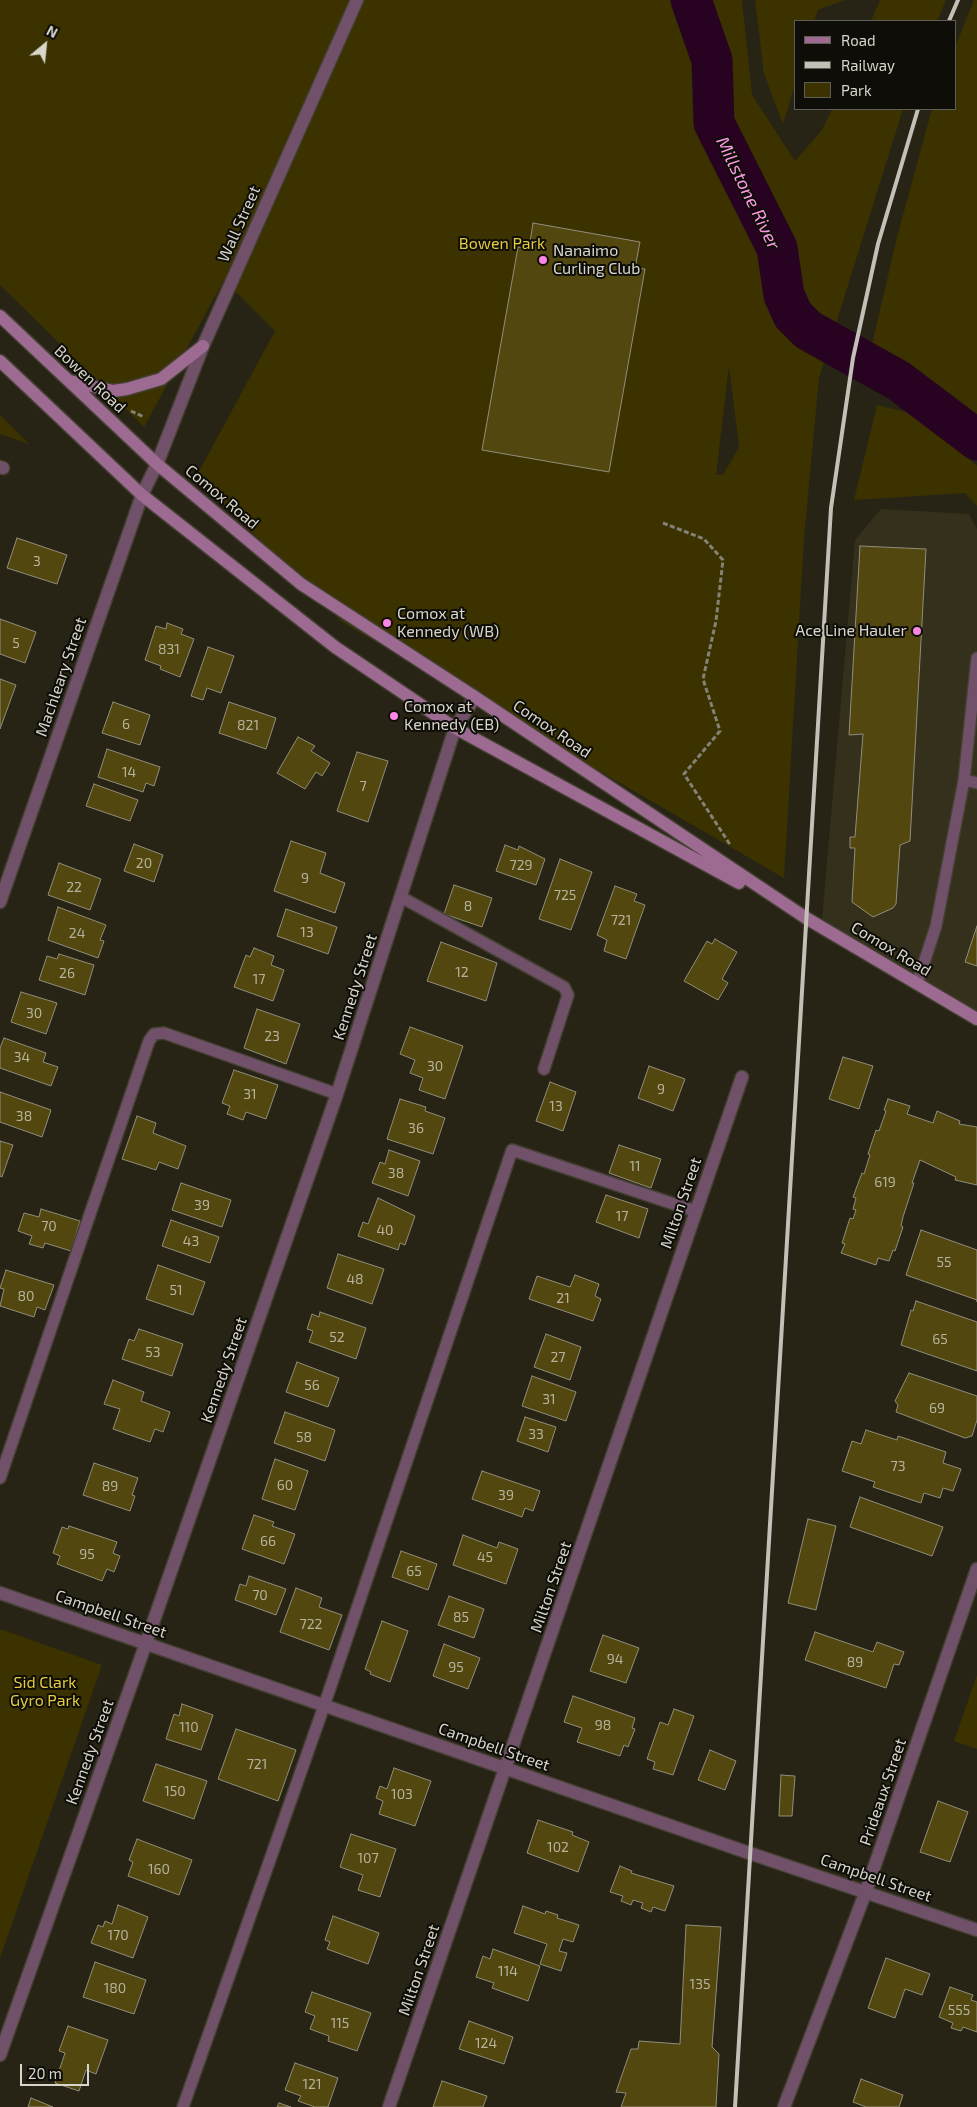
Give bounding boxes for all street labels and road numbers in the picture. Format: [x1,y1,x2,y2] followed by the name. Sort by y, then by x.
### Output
[214,183,264,265] street label: Wall Street
[50,341,130,417] street label: Bowen Road
[181,461,263,533] street label: Comox Road
[32,615,90,739] street label: Machleary Street
[509,696,595,762] street label: Comox Road
[847,918,935,980] street label: Comox Road
[329,931,381,1043] street label: Kennedy Street
[656,1155,706,1251] street label: Milton Street
[197,1315,251,1425] street label: Kennedy Street
[526,1539,576,1635] street label: Milton Street
[53,1586,169,1642] street label: Campbell Street
[62,1697,118,1807] street label: Kennedy Street
[436,1719,552,1775] street label: Campbell Street
[856,1736,910,1848] street label: Prideaux Street
[818,1850,934,1906] street label: Campbell Street
[394,1922,444,2018] street label: Milton Street

